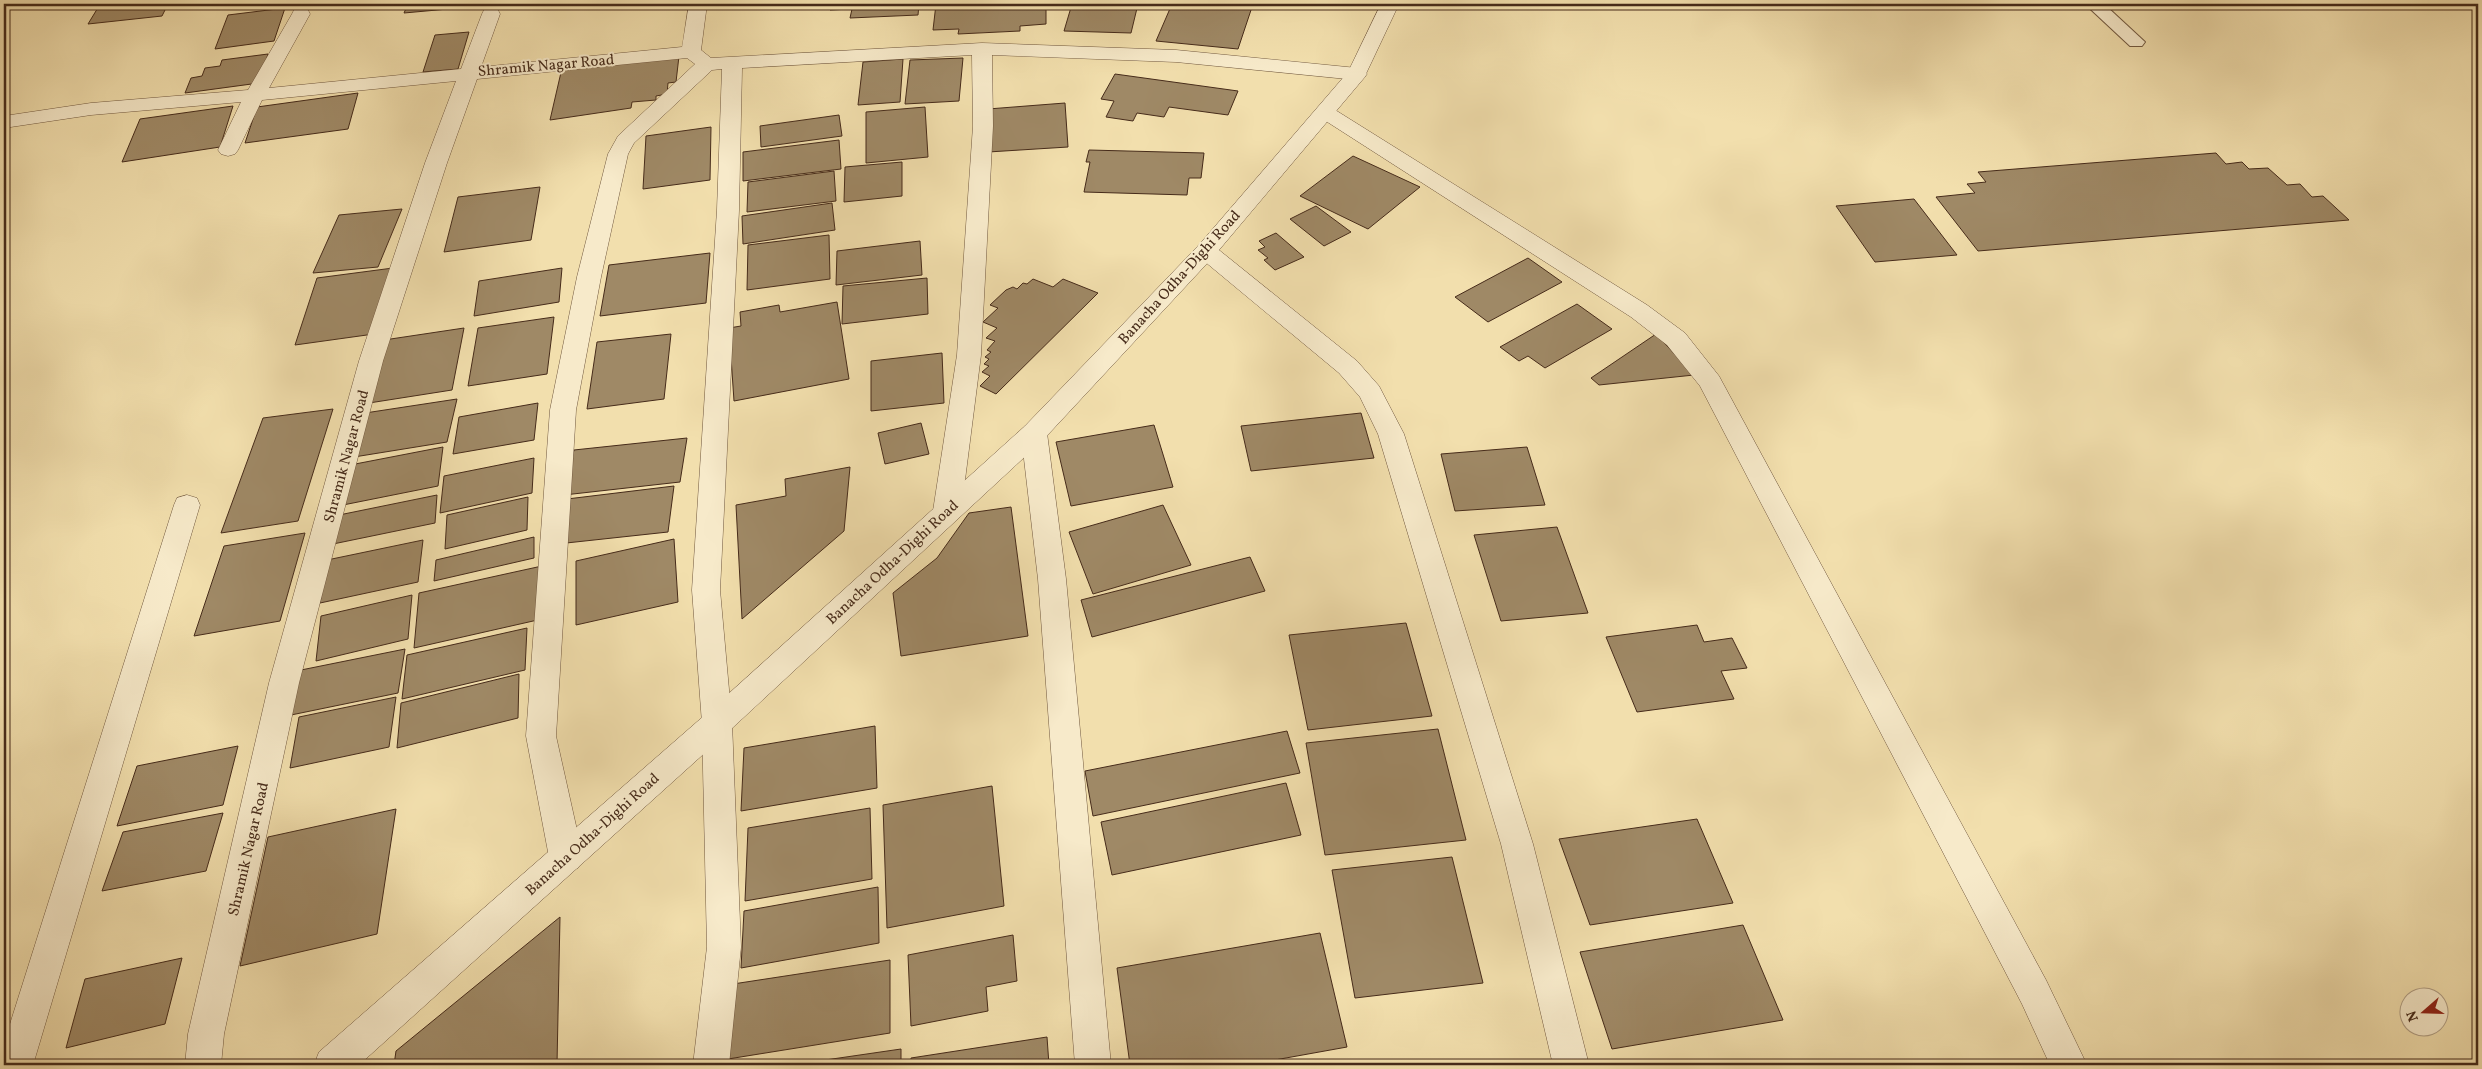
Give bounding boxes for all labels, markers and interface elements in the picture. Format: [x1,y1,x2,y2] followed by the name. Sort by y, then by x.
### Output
[477,50,615,83] street label: Shramik Nagar Road
[1114,206,1246,350] street label: Banacha Odha-Dighi Road
[320,388,375,525] street label: Shramik Nagar Road
[822,496,964,630] street label: Banacha Odha-Dighi Road
[521,769,665,901] street label: Banacha Odha-Dighi Road
[224,780,275,918] street label: Shramik Nagar Road
[2400,986,2450,1036] north arrow
[2403,1008,2424,1024] text: N

